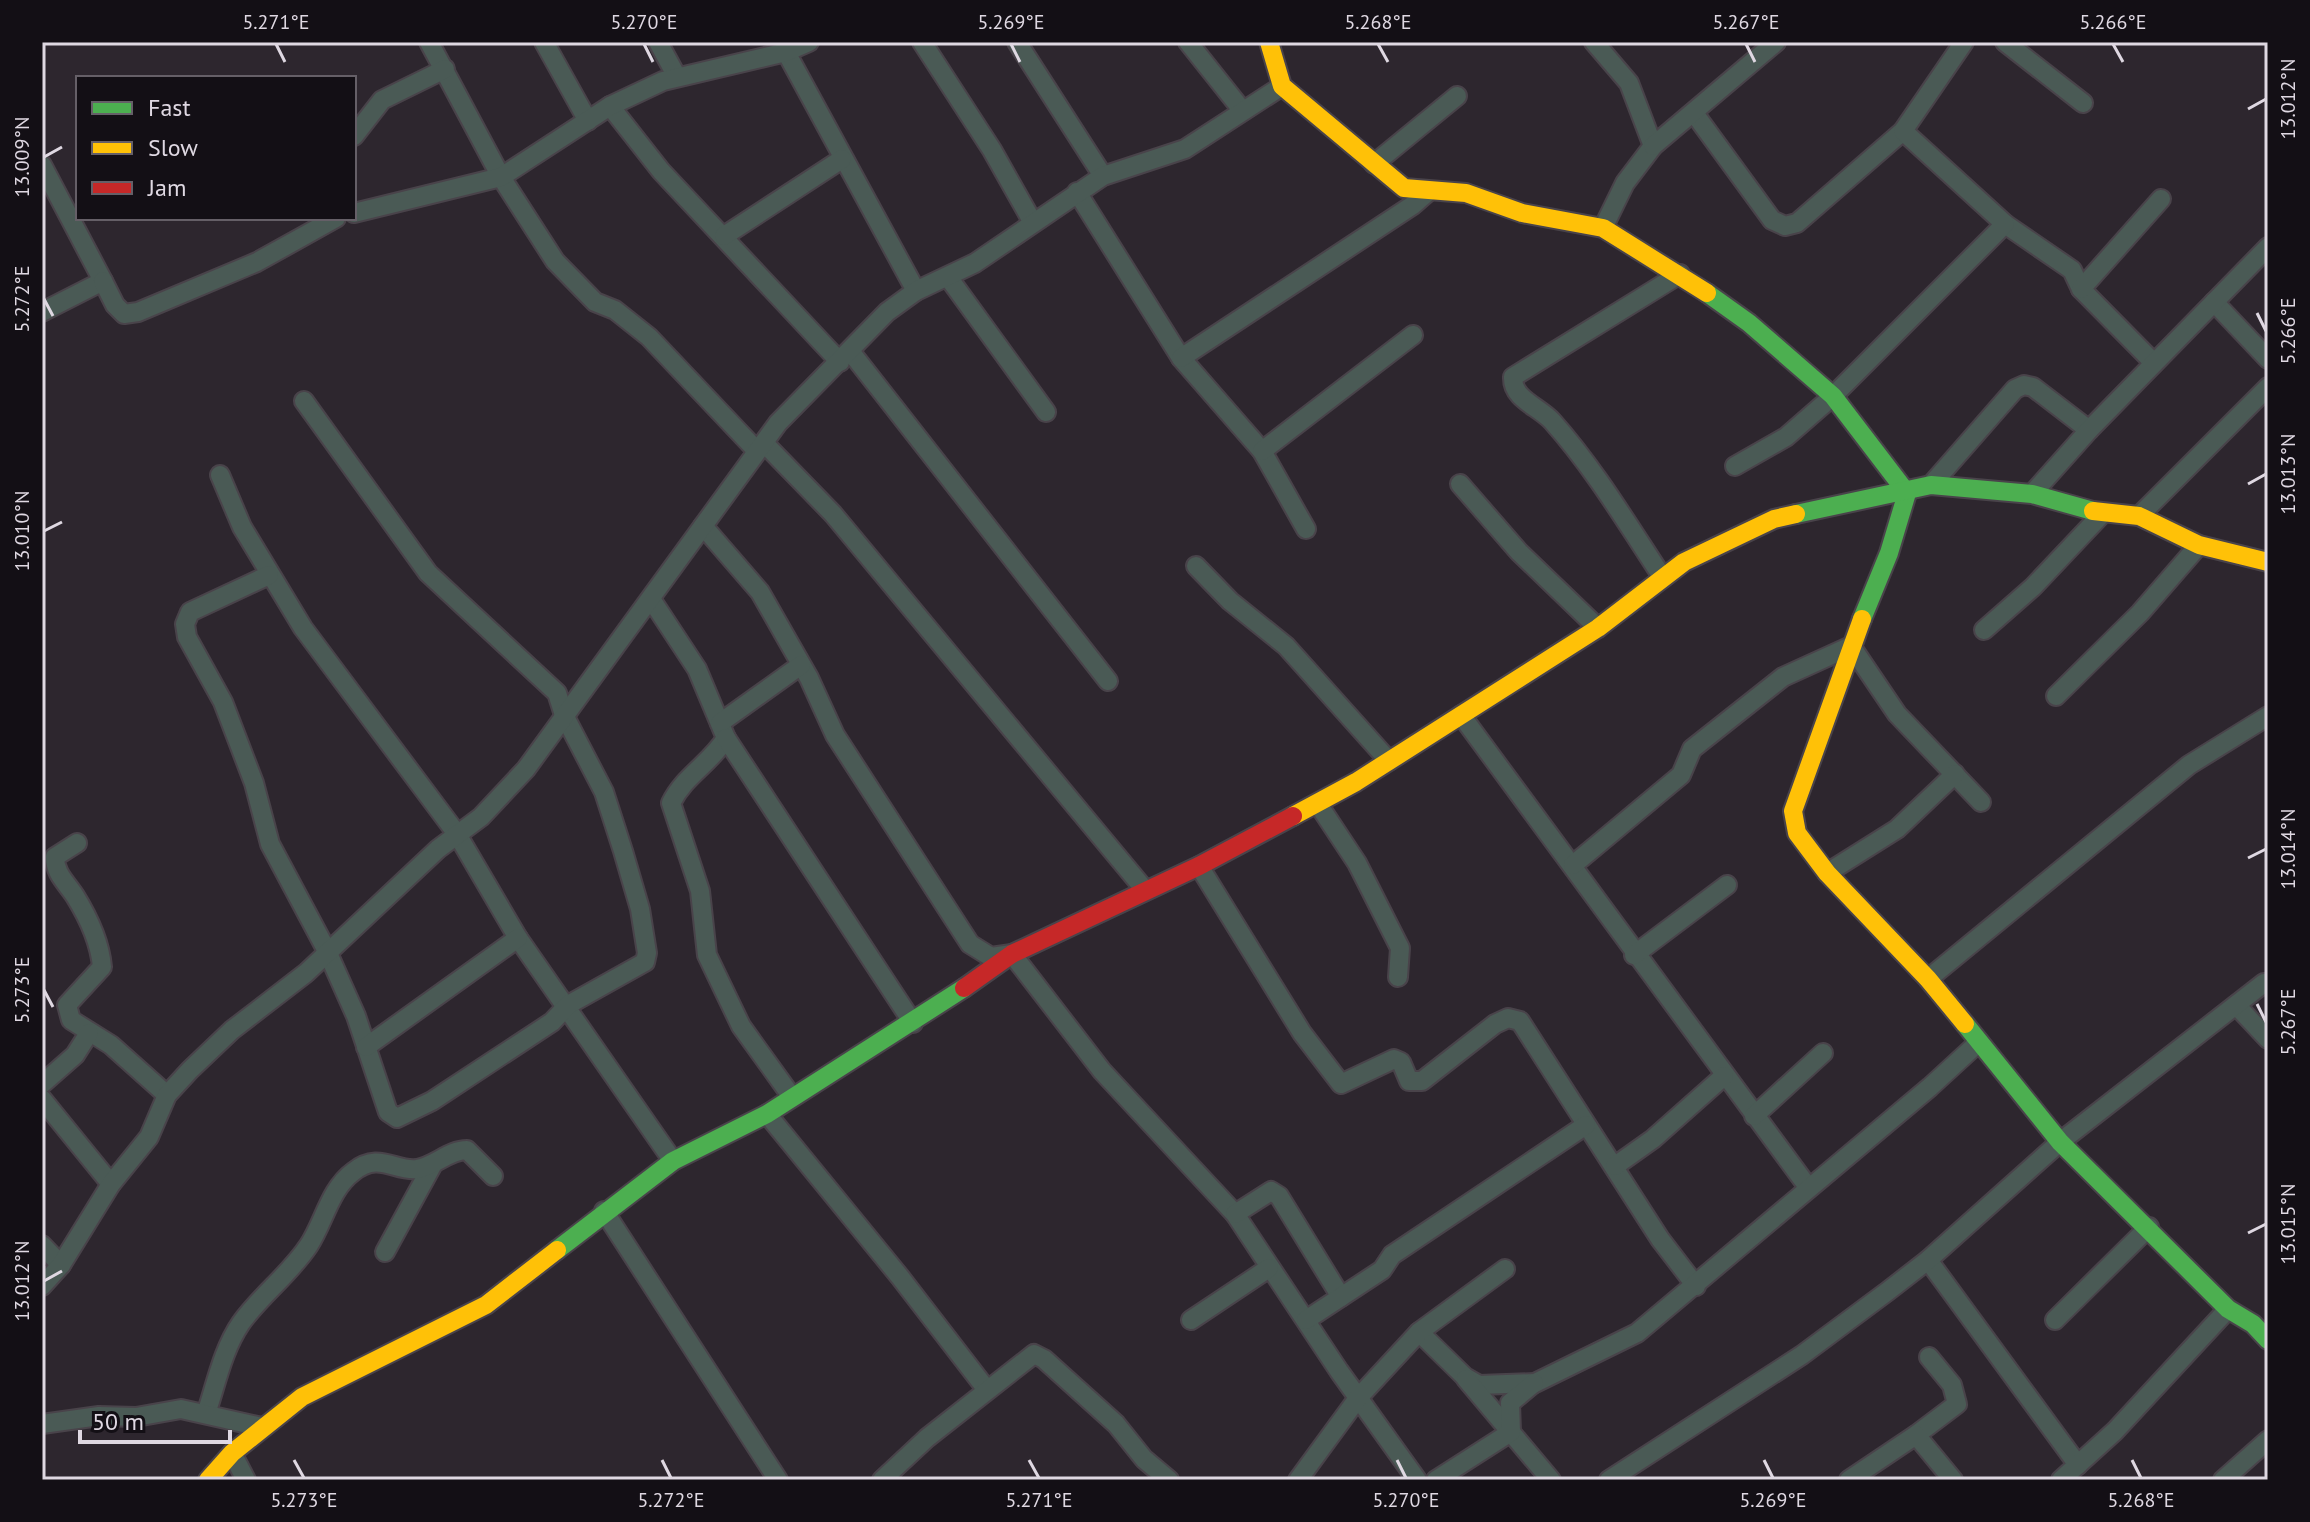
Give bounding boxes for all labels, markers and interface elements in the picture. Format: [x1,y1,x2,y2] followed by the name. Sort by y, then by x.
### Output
[242,9,310,35] text: 5.271°E
[610,9,678,35] text: 5.270°E
[977,9,1045,35] text: 5.269°E
[1344,9,1412,35] text: 5.268°E
[1712,9,1780,35] text: 5.267°E
[2079,9,2147,35] text: 5.266°E
[2275,59,2301,139] text: 13.012°N
[76,76,356,220] legend
[148,92,191,123] text: Fast
[9,117,35,197] text: 13.009°N
[148,132,198,163] text: Slow
[147,172,186,203] text: Jam
[9,265,35,333] text: 5.272°E
[2275,297,2301,365] text: 5.266°E
[2275,434,2301,514] text: 13.013°N
[9,491,35,571] text: 13.010°N
[2275,809,2301,889] text: 13.014°N
[9,956,35,1024] text: 5.273°E
[2275,988,2301,1056] text: 5.267°E
[2275,1184,2301,1264] text: 13.015°N
[9,1241,35,1321] text: 13.012°N
[80,1394,230,1444] scale bar
[92,1406,144,1437] text: 50 m
[270,1487,338,1513] text: 5.273°E
[637,1487,705,1513] text: 5.272°E
[1005,1487,1073,1513] text: 5.271°E
[1372,1487,1440,1513] text: 5.270°E
[1739,1487,1807,1513] text: 5.269°E
[2107,1487,2175,1513] text: 5.268°E

